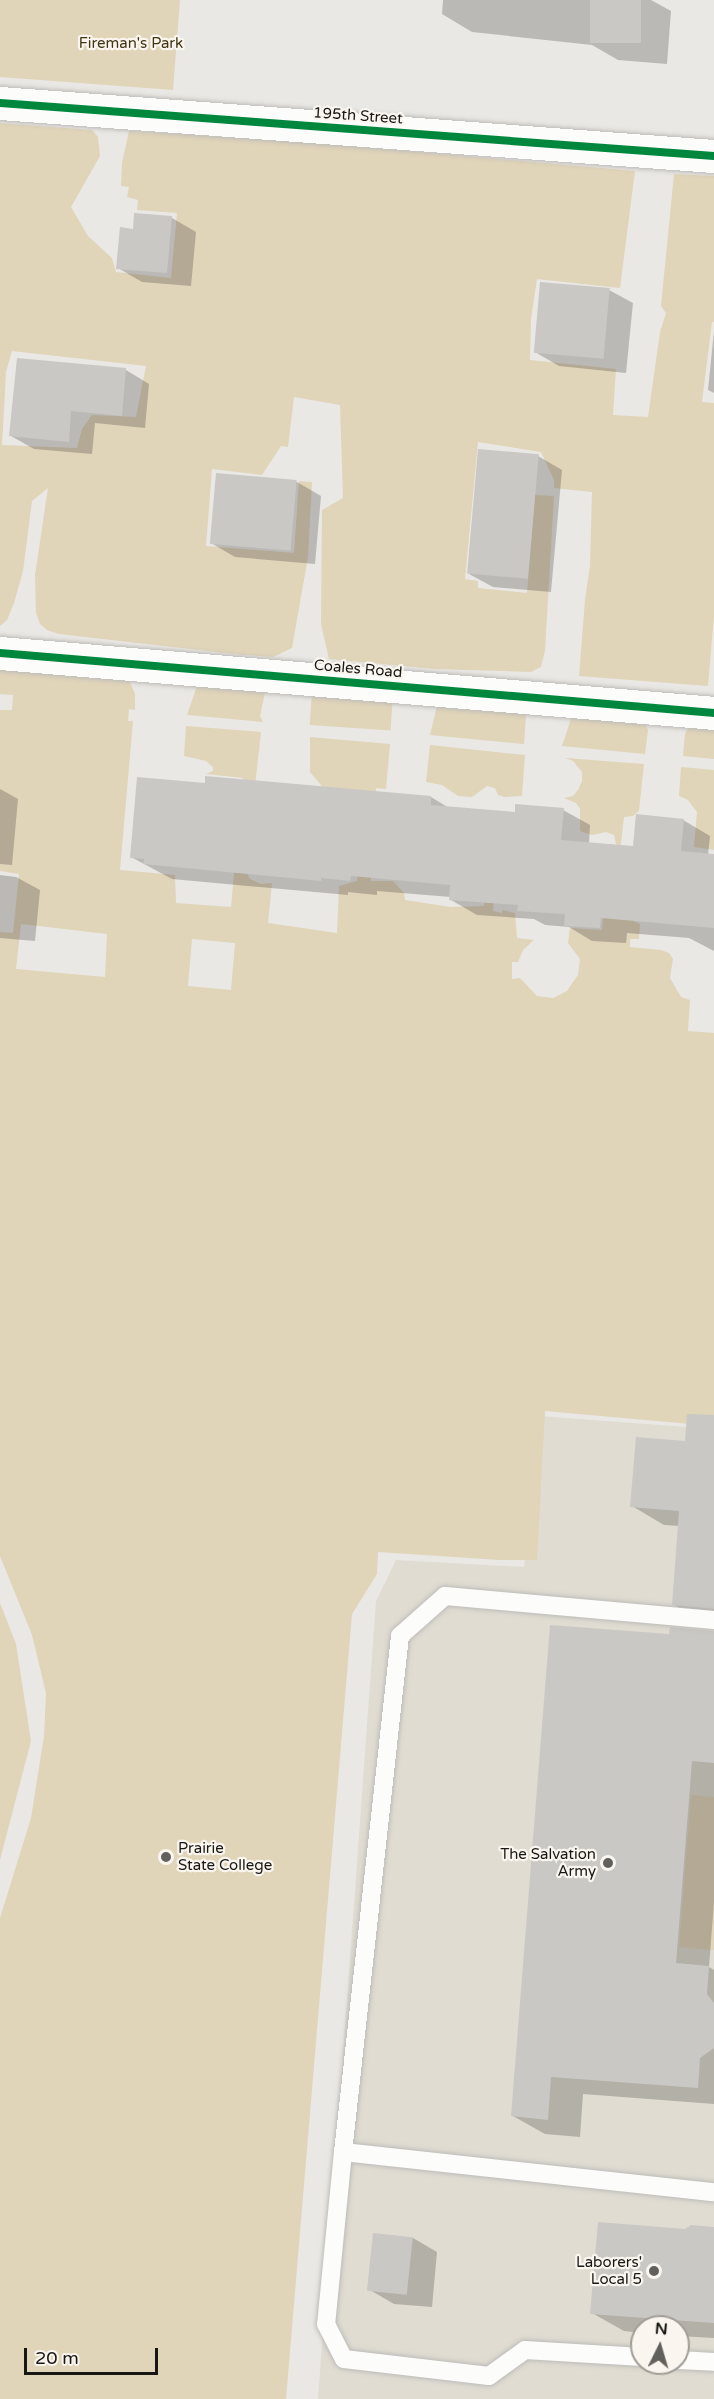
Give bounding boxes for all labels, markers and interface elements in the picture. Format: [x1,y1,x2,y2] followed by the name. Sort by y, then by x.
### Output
[79,35,183,53] park label: Fireman's Park
[313,104,403,128] street label: 195th Street
[313,656,403,682] street label: Coales Road
[178,1839,272,1874] place label: Prairie State College
[500,1845,596,1880] place label: The Salvation Army
[159,1850,173,1864] marker: Prairie State College
[601,1856,615,1870] marker: The Salvation Army
[576,2253,642,2288] place label: Laborers' Local 5
[647,2264,661,2278] marker: Laborers' Local 5
[630,2315,690,2375] north arrow
[654,2319,669,2340] text: N
[27,2336,160,2374] scale bar
[35,2347,79,2369] text: 20 m

